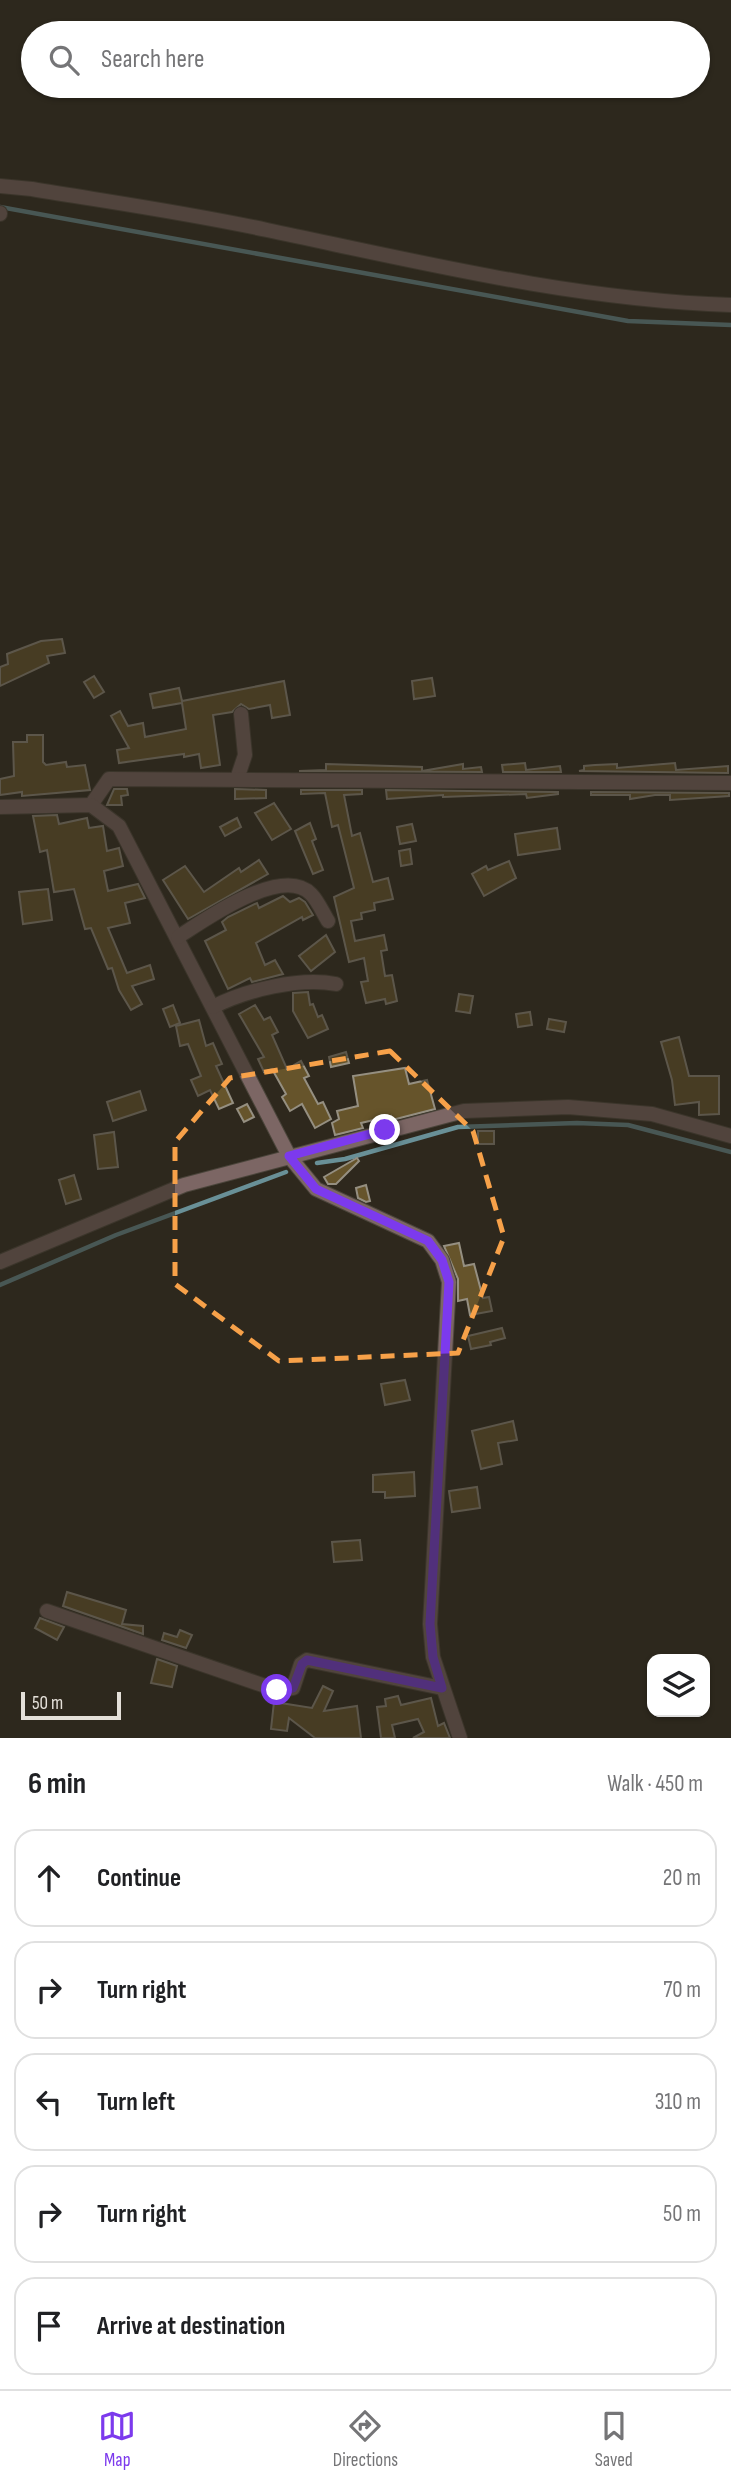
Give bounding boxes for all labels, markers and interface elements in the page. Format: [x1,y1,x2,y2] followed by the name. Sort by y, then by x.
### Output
[21,21,710,98] search box
[45,41,83,79] icon: search
[101,44,204,75] text: Search here
[369,1114,400,1145] route end
[647,1654,710,1717] map controls
[647,1654,710,1717] button: layers
[261,1674,292,1705] route start
[21,1689,121,1721] scale bar
[32,1692,63,1715] text: 50 m
[28,1766,86,1802] text: 6 min
[607,1770,703,1798] text: Walk · 450 m
[30,1859,68,1897] icon: ahead
[97,1863,181,1894] text: Continue
[663,1864,701,1892] text: 20 m
[30,1971,68,2009] icon: right
[97,1975,186,2006] text: Turn right
[663,1976,701,2004] text: 70 m
[30,2083,68,2121] icon: left
[97,2087,175,2118] text: Turn left
[655,2088,701,2116] text: 310 m
[30,2195,68,2233] icon: right
[97,2199,186,2230] text: Turn right
[663,2200,701,2228] text: 50 m
[30,2307,68,2345] icon: arrive
[97,2311,285,2342] text: Arrive at destination
[98,2407,136,2472] tab: Map
[333,2407,398,2472] tab: Directions
[595,2407,633,2472] tab: Saved

